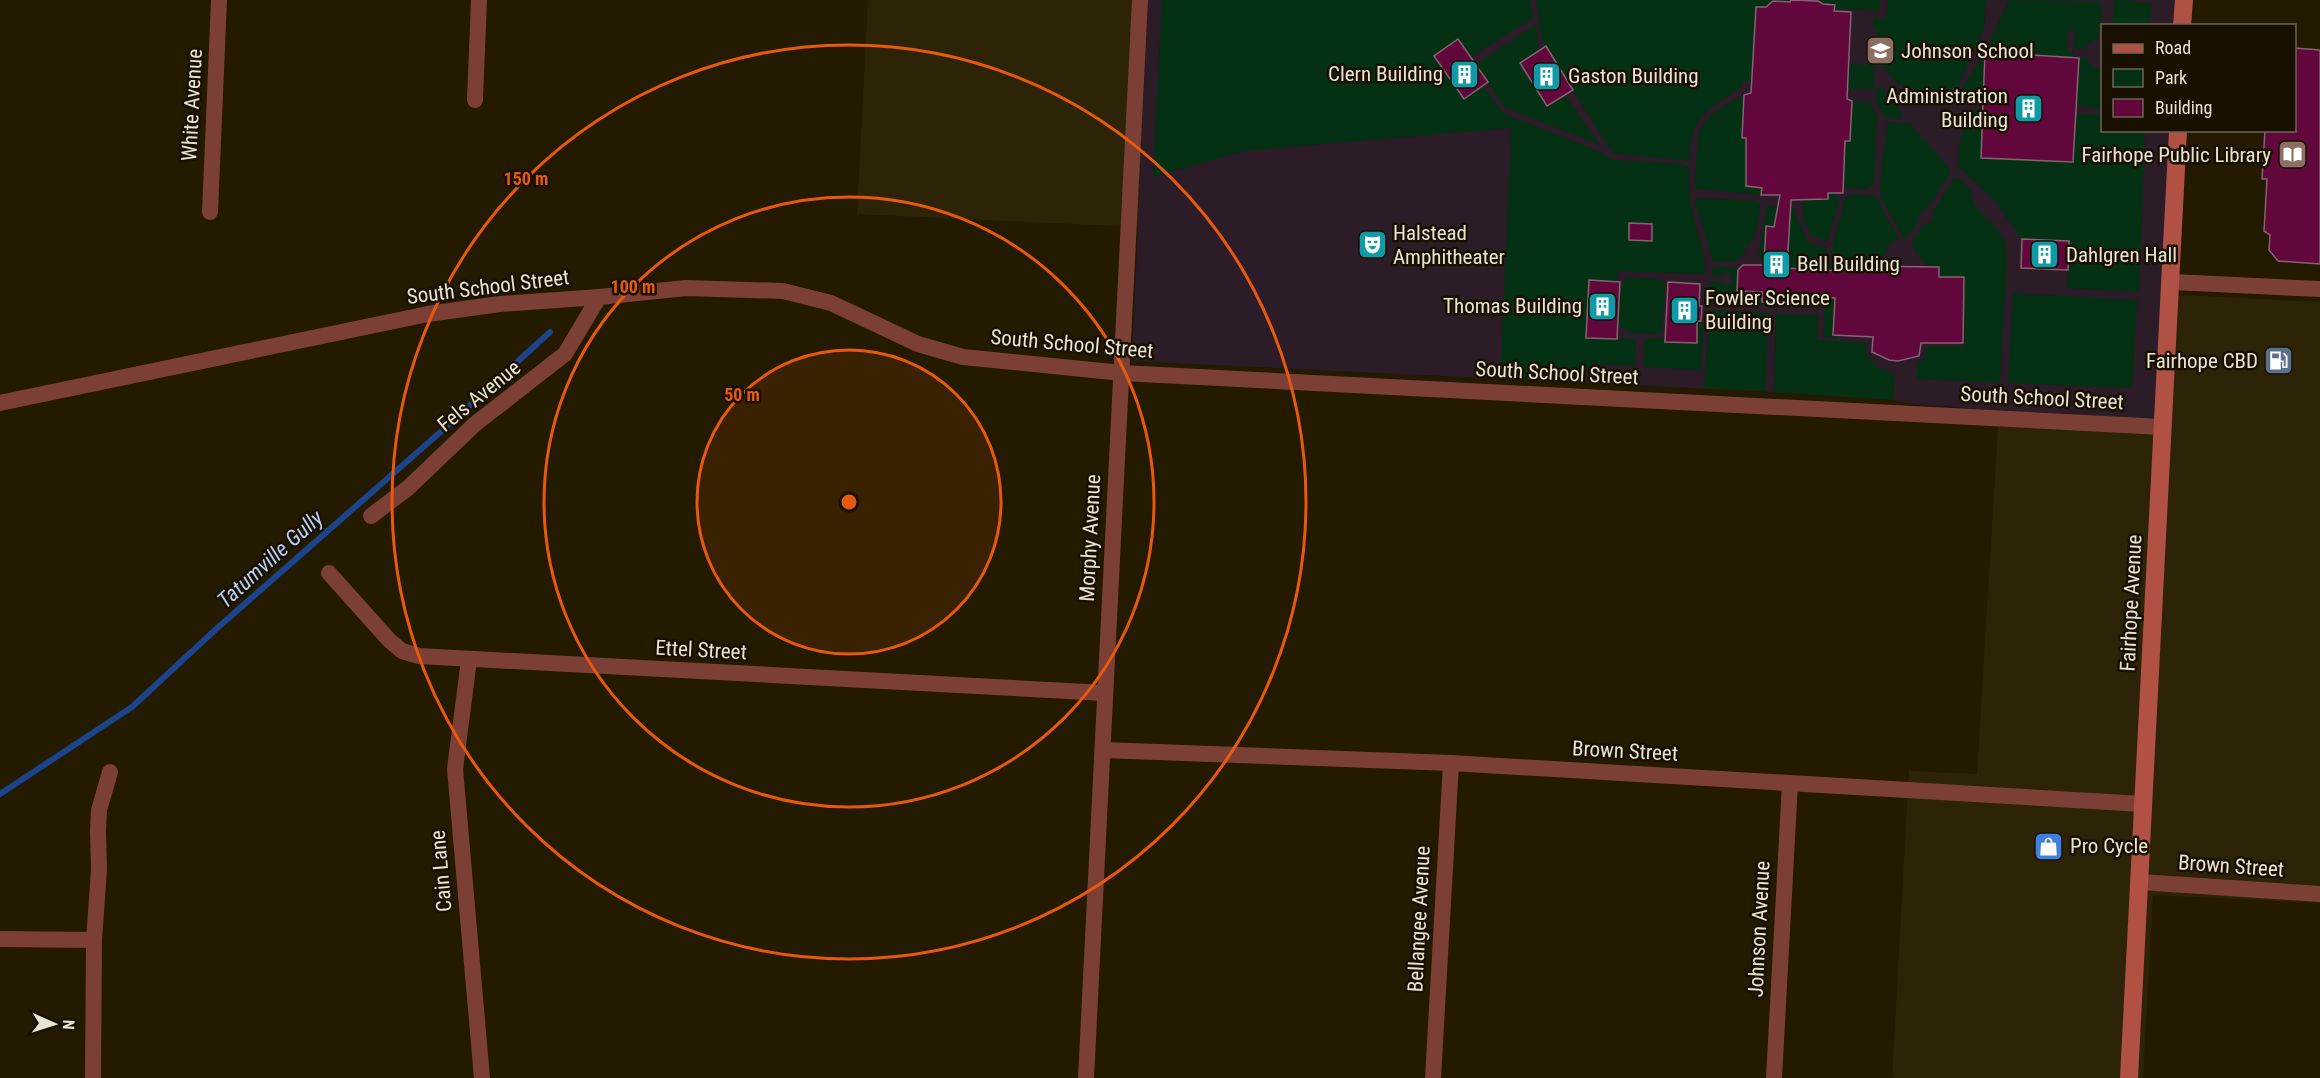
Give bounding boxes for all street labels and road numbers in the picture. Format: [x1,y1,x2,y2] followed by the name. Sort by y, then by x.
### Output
[177,48,207,162] street label: White Avenue
[405,265,571,309] street label: South School Street
[990,325,1154,363] street label: South School Street
[433,355,525,437] street label: Fels Avenue
[1475,357,1639,389] street label: South School Street
[1960,382,2124,414] street label: South School Street
[1075,474,1105,602] street label: Morphy Avenue
[2115,534,2147,672] street label: Fairhope Avenue
[655,636,747,664] street label: Ettel Street
[1571,736,1679,766] street label: Brown Street
[425,829,457,913] street label: Cain Lane
[1403,845,1435,993] street label: Bellangee Avenue
[2177,850,2285,882] street label: Brown Street
[1743,860,1775,998] street label: Johnson Avenue

